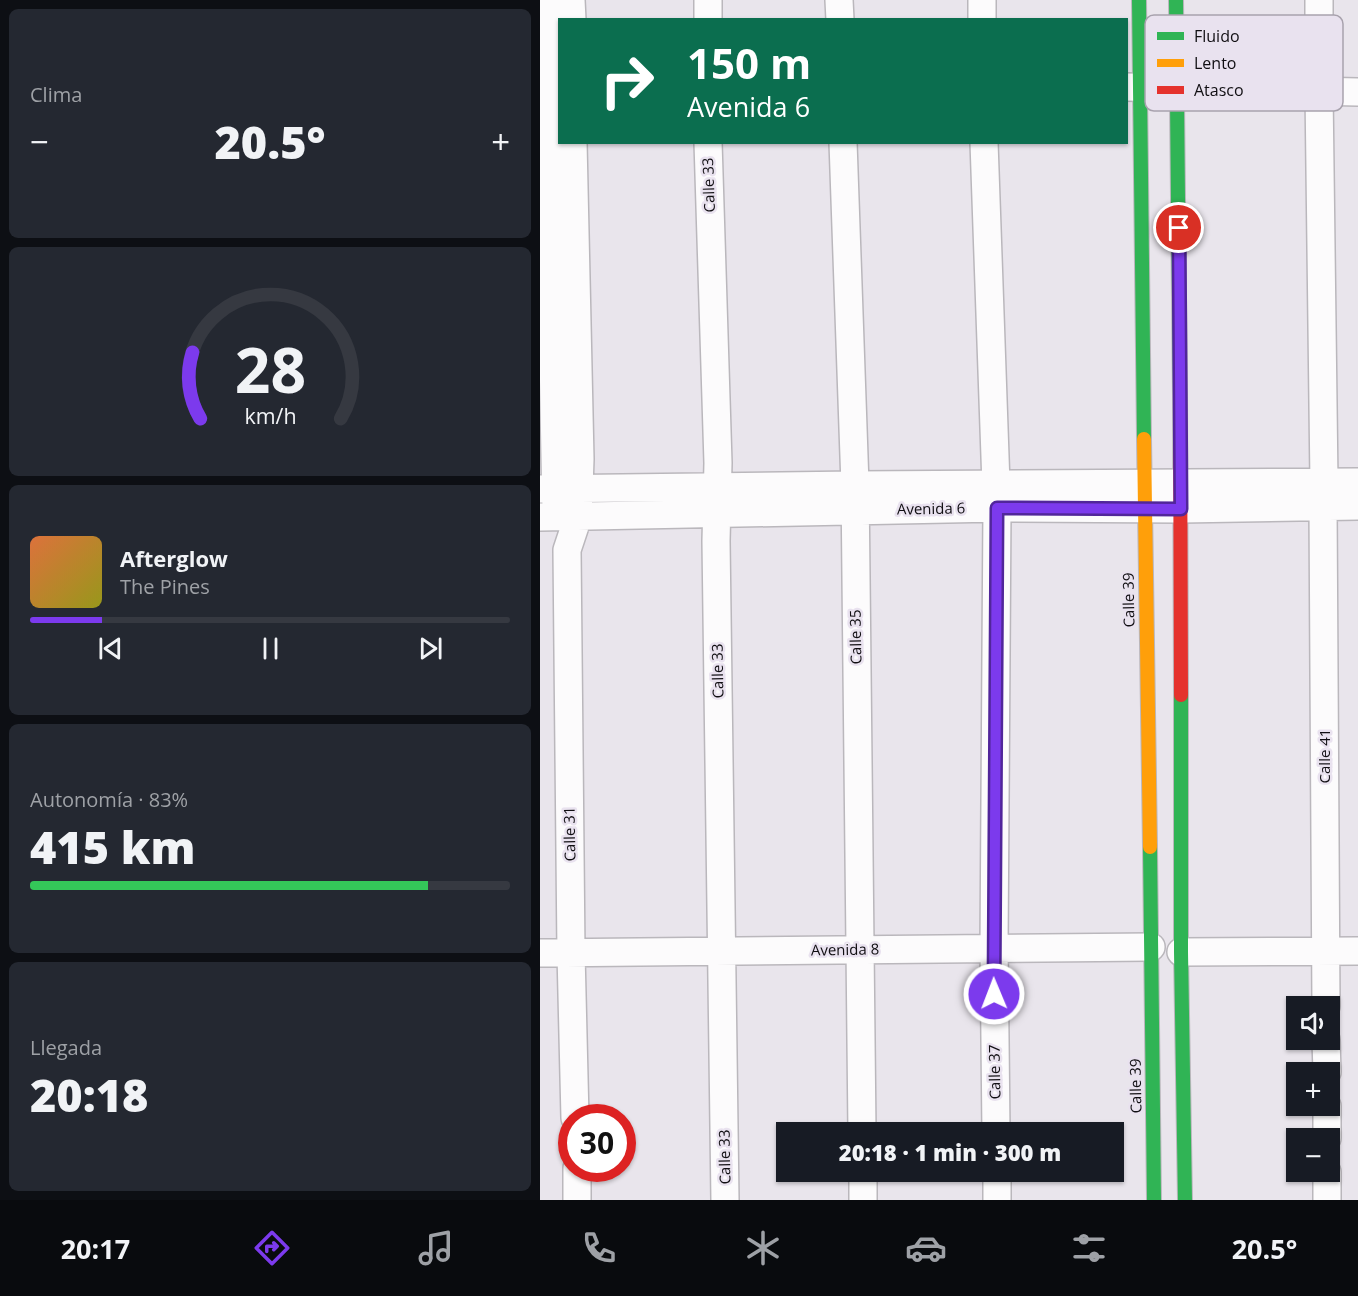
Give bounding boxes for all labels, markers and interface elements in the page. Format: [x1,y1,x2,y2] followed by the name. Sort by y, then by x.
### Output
[1145,15,1343,111] legend
[1194,25,1240,47] text: Fluido
[687,34,811,91] text: 150 m
[588,42,666,120] icon: right
[1194,52,1236,74] text: Lento
[1194,79,1244,101] text: Atasco
[30,81,82,108] text: Clima
[687,88,810,125] text: Avenida 6
[214,111,326,172] text: 20.5°
[30,119,49,164] text: −
[491,119,510,164] text: +
[697,157,719,213] street label: Calle 33
[1153,202,1204,253] pin
[1162,211,1195,244] icon: arrive
[234,326,306,411] text: 28
[244,401,296,430] text: km/h
[897,497,965,519] street label: Avenida 6
[120,543,228,573] text: Afterglow
[1118,572,1138,628] street label: Calle 39
[120,573,210,600] text: The Pines
[845,609,865,665] street label: Calle 35
[94,632,127,665] icon: previous
[254,632,287,665] icon: pause
[414,632,447,665] icon: next
[707,643,727,699] street label: Calle 33
[1314,729,1334,783] street label: Calle 41
[30,786,188,813] text: Autonomía · 83%
[559,806,579,862] street label: Calle 31
[30,816,195,877] text: 415 km
[811,938,879,960] street label: Avenida 8
[962,962,1026,1026] position arrow
[1286,996,1340,1182] map controls
[1286,996,1340,1050] button: sound
[30,1034,102,1061] text: Llegada
[984,1044,1004,1100] street label: Calle 37
[1125,1058,1145,1114] street label: Calle 39
[1286,1062,1340,1116] button: +
[30,1064,148,1125] text: 20:18
[558,1104,636,1182] speed limit sign: 30
[1286,1128,1340,1182] button: −
[714,1129,734,1185] street label: Calle 33
[839,1137,1061,1167] text: 20:18 · 1 min · 300 m
[251,1227,293,1269] icon: directions
[415,1227,457,1269] icon: music
[578,1227,620,1269] icon: phone
[742,1227,784,1269] icon: climate
[905,1227,947,1269] icon: car
[1068,1227,1110,1269] icon: filters
[61,1230,130,1267] text: 20:17
[1232,1230,1297,1267] text: 20.5°

